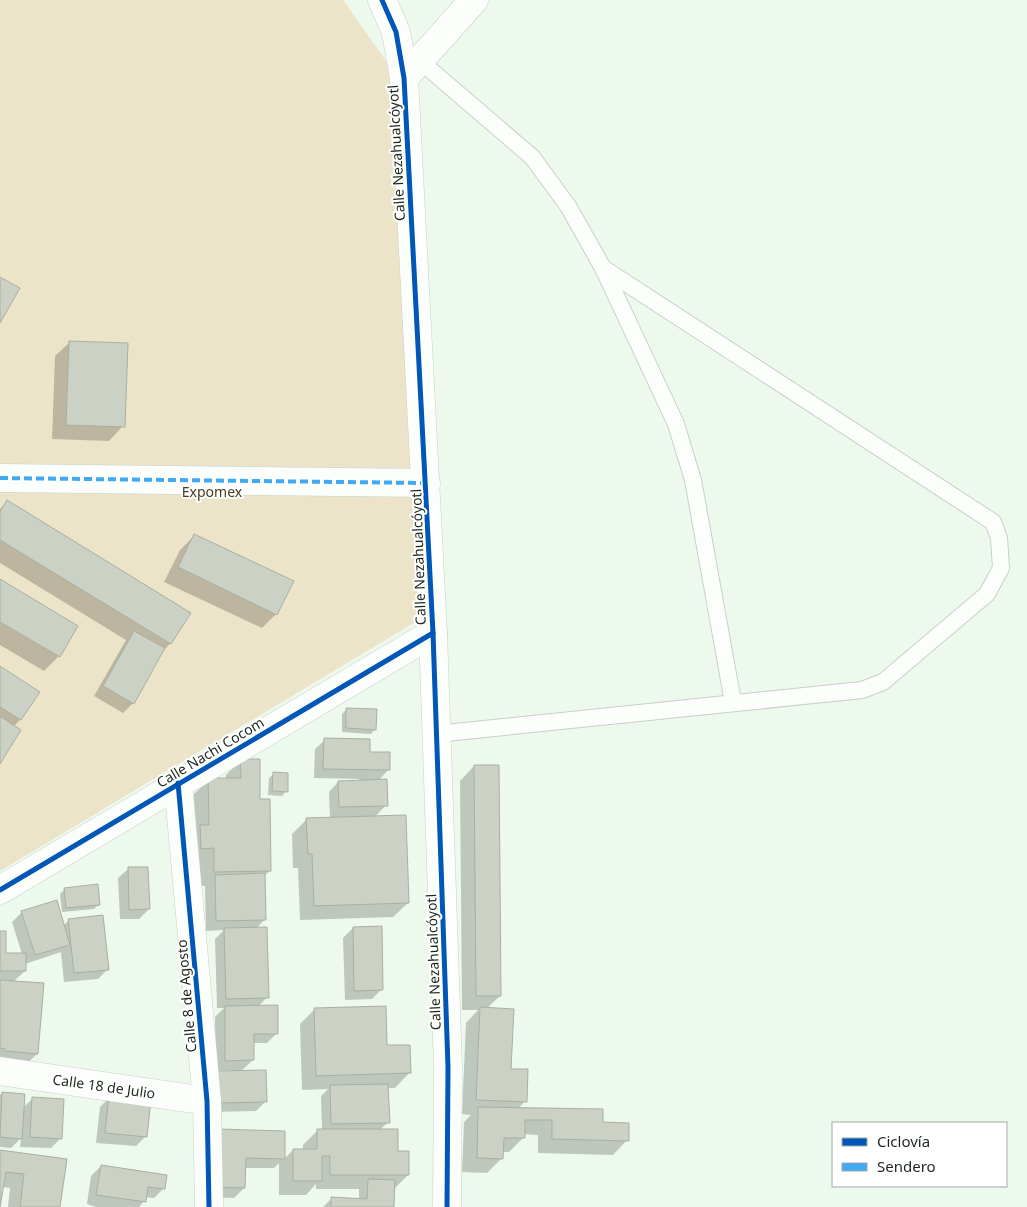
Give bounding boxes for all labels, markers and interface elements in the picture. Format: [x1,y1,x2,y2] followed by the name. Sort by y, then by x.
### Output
[383,84,409,222] street label: Calle Nezahualcóyotl
[182,482,243,501] park label: Expomex
[406,489,430,625] street label: Calle Nezahualcóyotl
[153,712,267,792] street label: Calle Nachi Cocom
[421,894,445,1030] street label: Calle Nezahualcóyotl
[172,939,200,1053] street label: Calle 8 de Agosto
[51,1069,157,1103] street label: Calle 18 de Julio
[832,1122,1007,1187] legend
[877,1131,930,1151] text: Ciclovía
[877,1156,936,1176] text: Sendero

